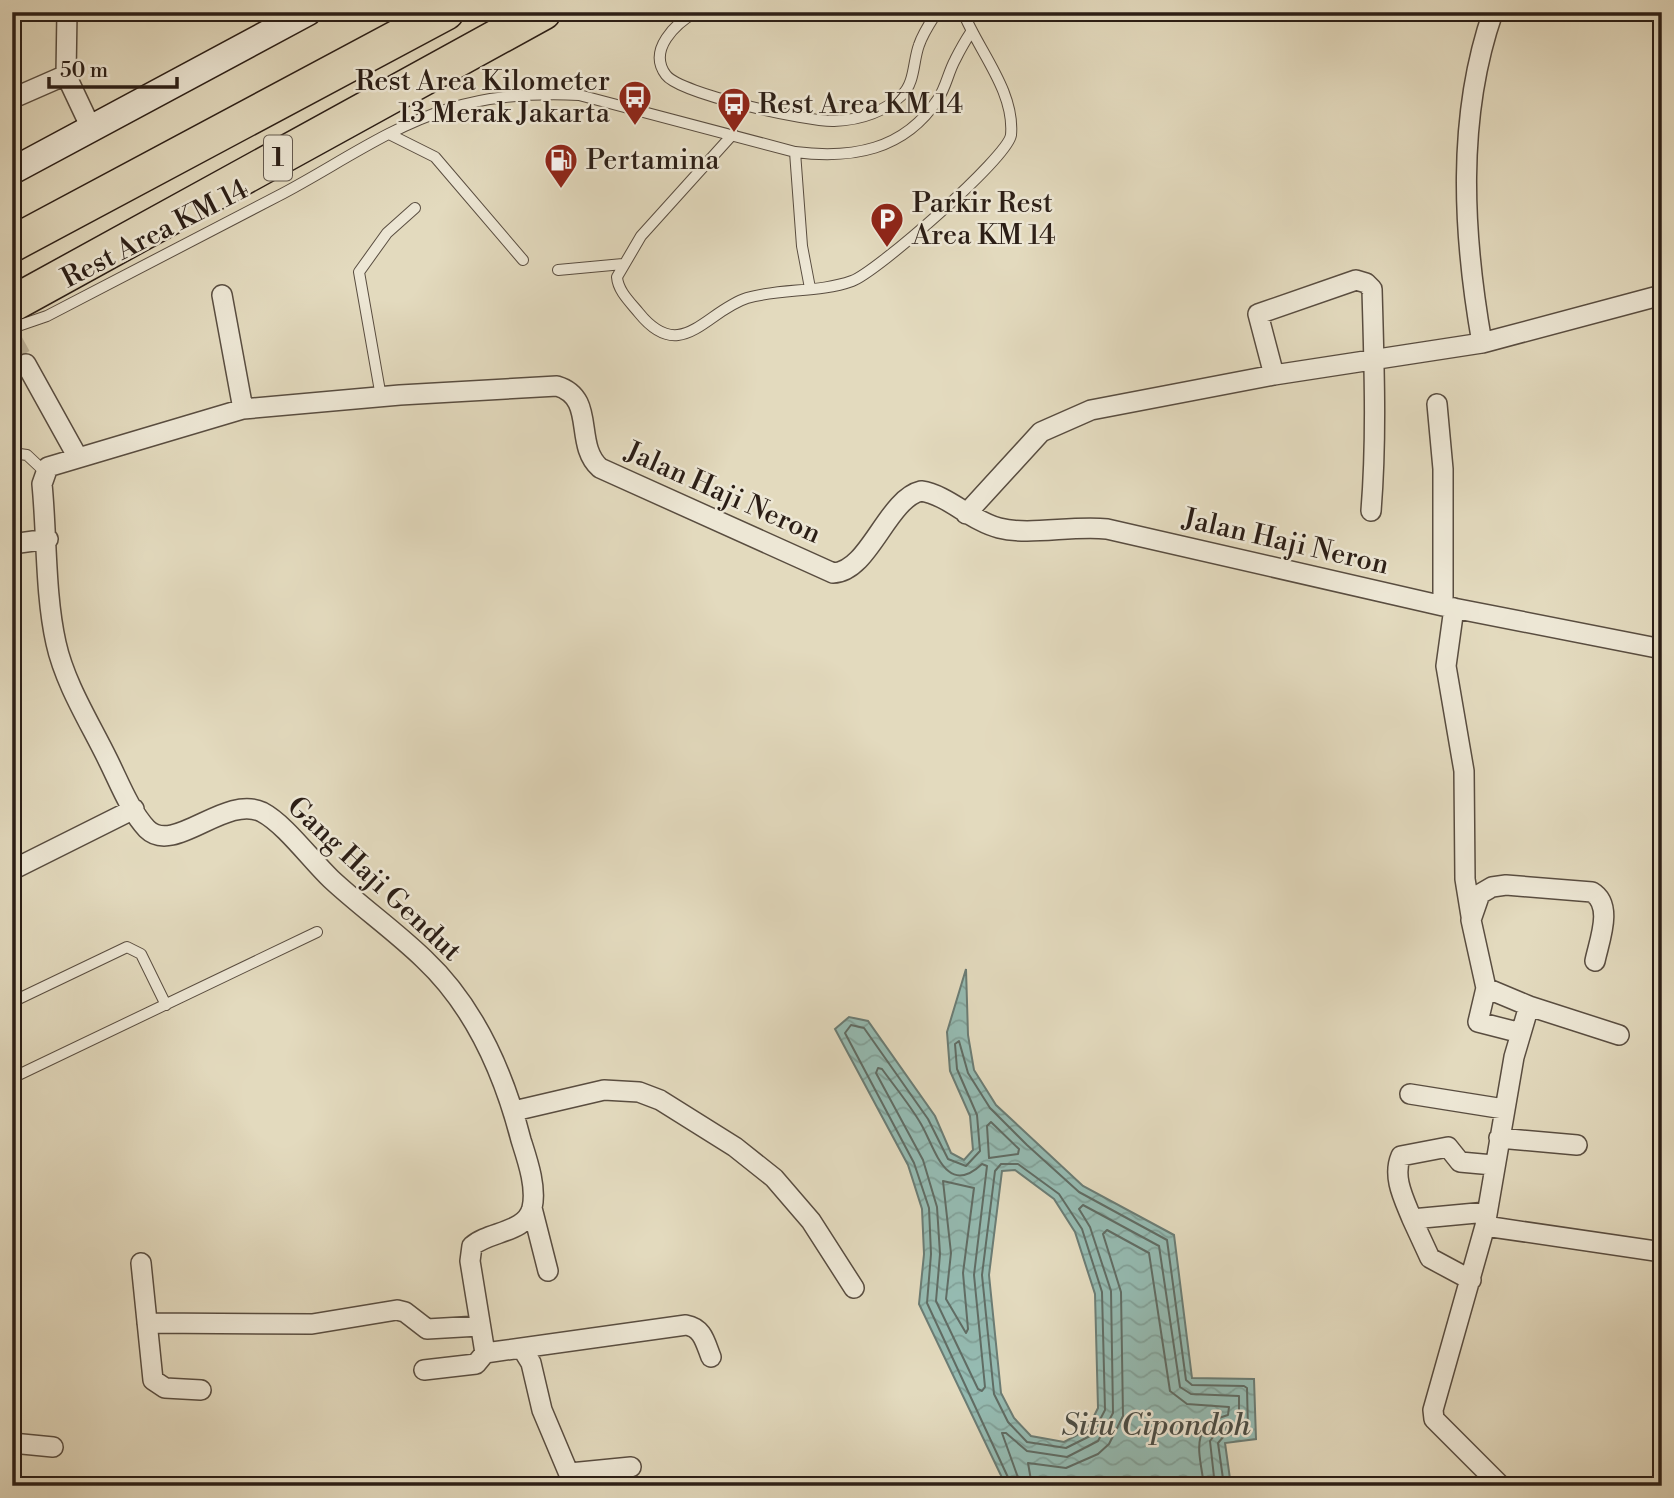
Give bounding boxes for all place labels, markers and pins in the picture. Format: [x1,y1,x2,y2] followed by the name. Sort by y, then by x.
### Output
[355,64,611,131] place label: Rest Area Kilometer 13 Merak Jakarta
[616,78,654,127] bus stop icon: Rest Area Kilometer 13 Merak Jakarta
[715,85,753,134] bus stop icon: Rest Area KM 14
[758,87,963,122] place label: Rest Area KM 14
[542,141,580,190] fuel station icon: Pertamina
[586,143,720,178] place label: Pertamina
[911,186,1056,253] place label: Parkir Rest Area KM 14
[868,200,906,249] parking icon: Parkir Rest Area KM 14

